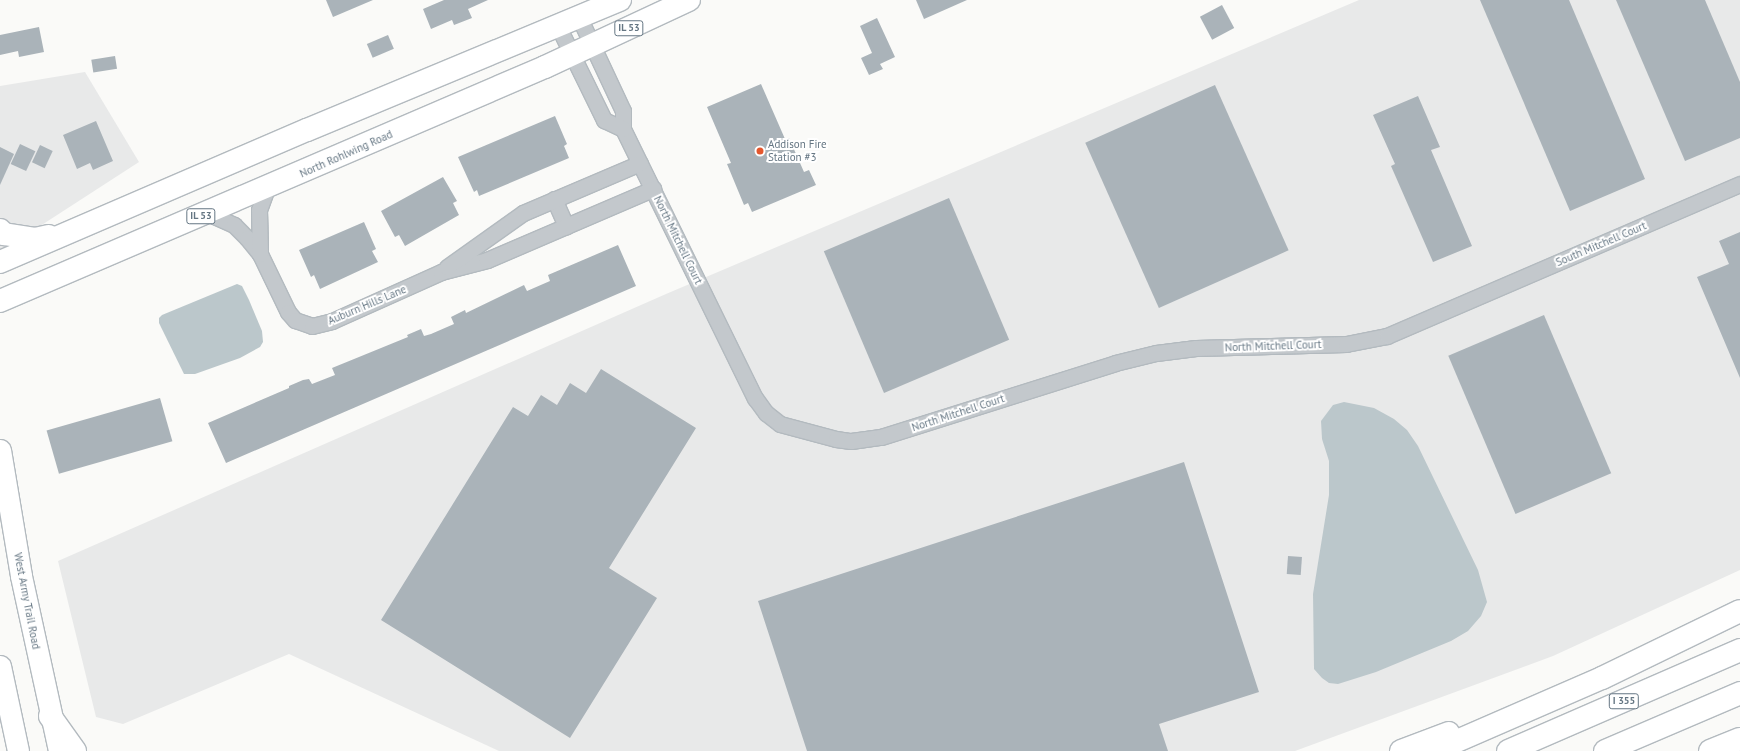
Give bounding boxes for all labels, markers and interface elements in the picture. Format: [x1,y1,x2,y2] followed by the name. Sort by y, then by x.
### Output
[614,20,644,36] road number: IL 53
[297,128,395,180] street label: North Rohlwing Road
[768,138,827,164] place label: Addison Fire Station #3
[755,146,765,156] marker: Addison Fire Station #3
[651,194,705,286] street label: North Mitchell Court
[186,208,216,224] road number: IL 53
[1554,219,1648,269] street label: South Mitchell Court
[326,283,408,327] street label: Auburn Hills Lane
[1224,338,1322,354] street label: North Mitchell Court
[910,392,1006,434] street label: North Mitchell Court
[11,551,43,651] street label: West Army Trail Road
[1608,693,1640,709] road number: I 355

